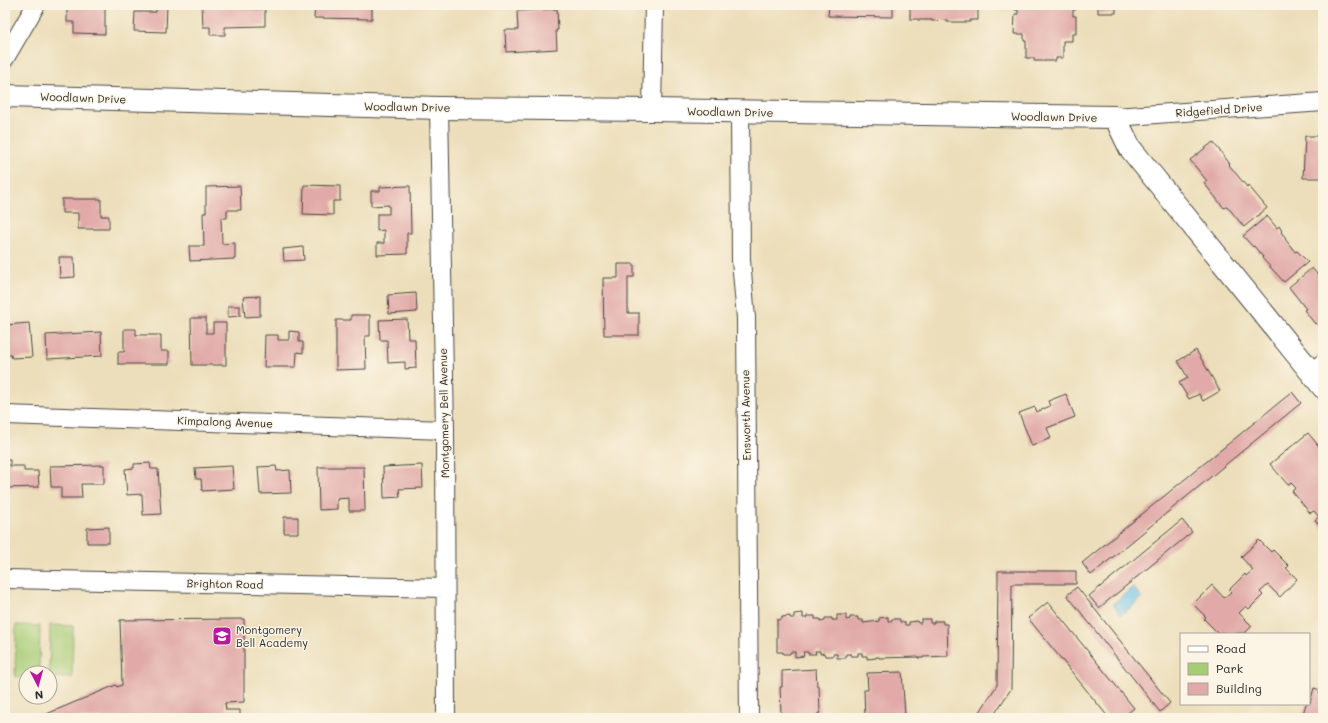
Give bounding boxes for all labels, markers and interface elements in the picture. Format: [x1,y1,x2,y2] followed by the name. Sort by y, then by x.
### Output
[40,88,127,107] street label: Woodlawn Drive
[364,98,451,115] street label: Woodlawn Drive
[1175,99,1263,120] street label: Ridgefield Drive
[687,103,774,120] street label: Woodlawn Drive
[1011,108,1098,125] street label: Woodlawn Drive
[435,348,452,478] street label: Montgomery Bell Avenue
[737,369,754,461] street label: Ensworth Avenue
[177,412,273,431] street label: Kimpalong Avenue
[187,575,263,592] street label: Brighton Road
[236,622,308,650] place label: Montgomery Bell Academy
[211,625,233,647] school or university icon: Montgomery Bell Academy
[1180,633,1310,705] legend
[1216,640,1246,656] text: Road
[1216,660,1243,676] text: Park
[18,665,58,705] north arrow
[1216,680,1262,696] text: Building
[34,688,44,703] text: N

